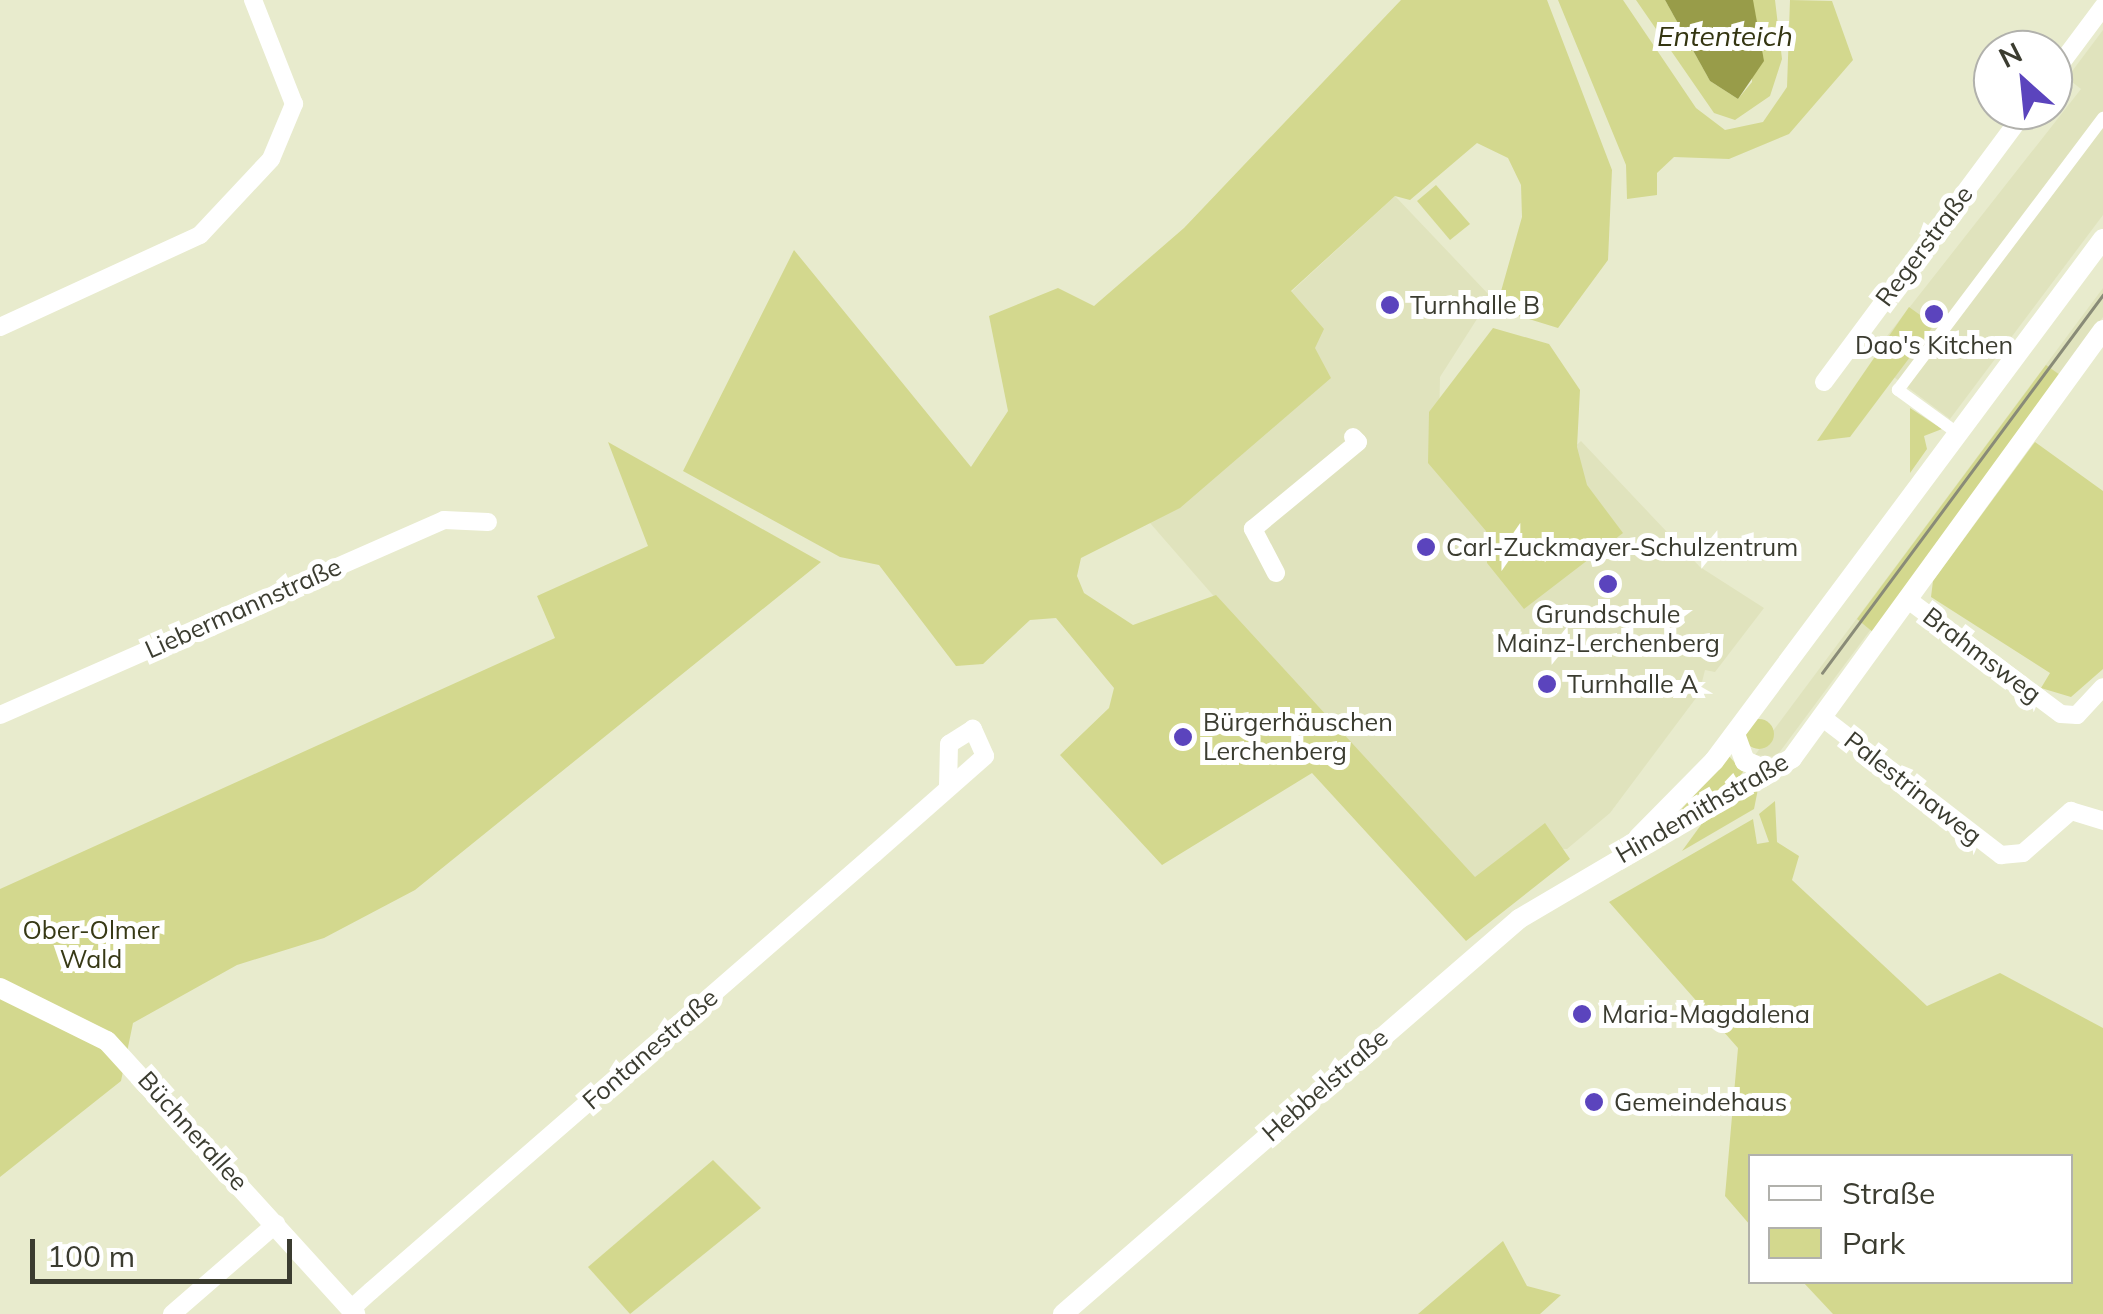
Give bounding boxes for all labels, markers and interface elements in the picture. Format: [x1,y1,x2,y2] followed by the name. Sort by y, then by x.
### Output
[1657,19,1793,53] water label: Ententeich
[1973,30,2073,130] north arrow
[1993,34,2027,75] text: N
[1869,180,1979,312] street label: Regerstraße
[1410,290,1540,320] place label: Turnhalle B
[1379,294,1401,316] marker: Turnhalle B
[1923,303,1945,325] marker: Dao's Kitchen
[1855,330,2013,360] place label: Dao's Kitchen
[1446,532,1798,562] place label: Carl-Zuckmayer-Schulzentrum
[1415,536,1437,558] marker: Carl-Zuckmayer-Schulzentrum
[140,551,346,665] street label: Liebermannstraße
[1597,573,1619,595] marker: Grundschule Mainz-Lerchenberg
[1496,600,1720,659] place label: Grundschule Mainz-Lerchenberg
[1917,601,2047,709] street label: Brahmsweg
[1567,669,1698,699] place label: Turnhalle A
[1536,673,1558,695] marker: Turnhalle A
[1203,708,1393,767] place label: Bürgerhäuschen Lerchenberg
[1838,725,1988,851] street label: Palestrinaweg
[1172,726,1194,748] marker: Bürgerhäuschen Lerchenberg
[1610,746,1794,870] street label: Hindemithstraße
[23,916,159,975] park label: Ober-Olmer Wald
[576,982,724,1116] street label: Fontanestraße
[1602,999,1810,1029] place label: Maria-Magdalena
[1571,1003,1593,1025] marker: Maria-Magdalena
[1256,1022,1394,1148] street label: Hebbelstraße
[132,1065,254,1197] street label: Büchnerallee
[1614,1087,1787,1117] place label: Gemeindehaus
[1583,1091,1605,1113] marker: Gemeindehaus
[1748,1154,2073,1284] legend
[1842,1174,1935,1212] text: Straße
[35,1219,298,1281] scale bar
[1842,1224,1905,1262] text: Park
[47,1237,135,1275] text: 100 m

